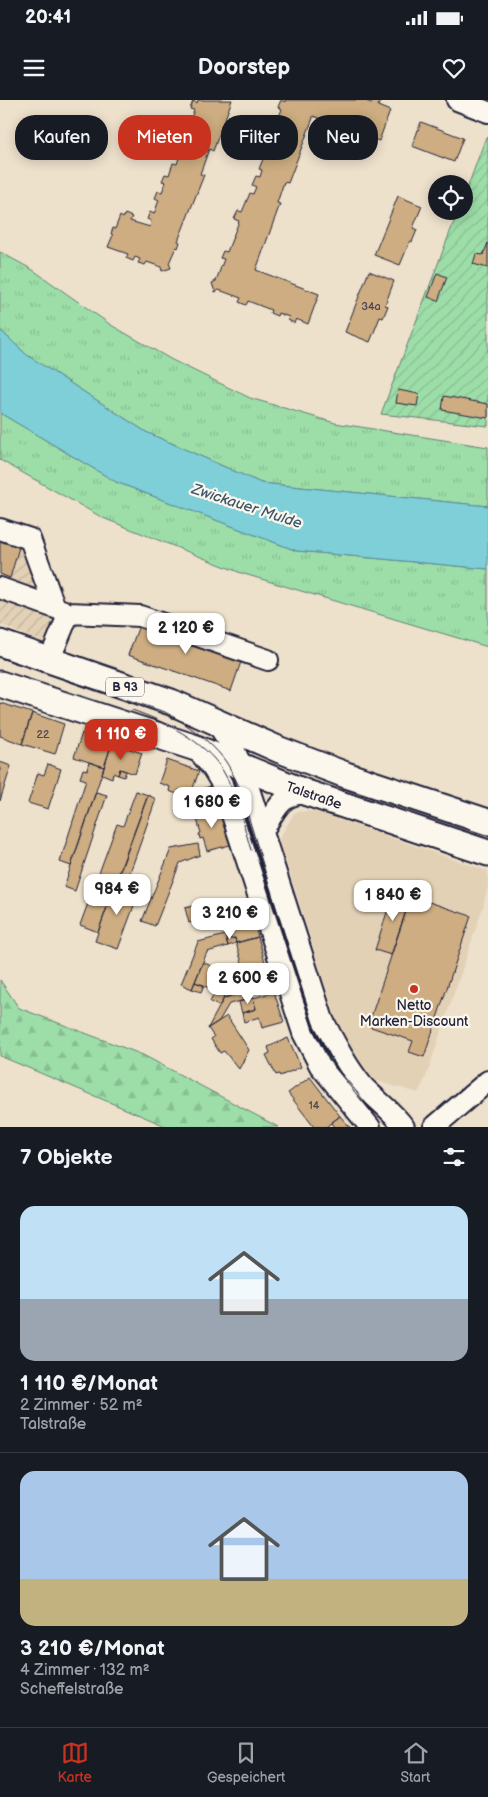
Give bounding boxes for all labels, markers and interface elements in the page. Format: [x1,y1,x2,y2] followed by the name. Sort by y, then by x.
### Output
[25,6,71,29] text: 20:41
[20,54,48,82] icon: menu
[198,54,290,81] text: Doorstep
[440,54,468,82] icon: heart
[15,115,108,160] chip: Kaufen
[118,115,211,160] chip: Mieten
[221,115,298,160] chip: Filter
[308,115,378,160] chip: Neu
[428,175,473,220] map controls
[428,175,473,220] button: locate
[361,300,381,313] house number: 34a
[188,479,305,533] water label: Zwickauer Mulde
[140,612,232,655] pin: 2 120 €
[158,619,214,638] text: 2 120 €
[106,678,144,696] road number: B 93
[75,718,167,761] pin: 1 110 €
[96,725,146,744] text: 1 110 €
[37,728,50,741] house number: 22
[284,778,344,813] street label: Talstraße
[166,786,258,829] pin: 1 680 €
[184,793,240,812] text: 1 680 €
[82,874,152,916] pin: 984 €
[95,880,139,899] text: 984 €
[347,880,439,922] pin: 1 840 €
[365,886,421,905] text: 1 840 €
[184,898,276,940] pin: 3 210 €
[202,904,258,923] text: 3 210 €
[202,962,294,1005] pin: 2 600 €
[218,969,278,988] text: 2 600 €
[408,983,420,995] marker: Netto Marken-Discount
[360,997,469,1030] place label: Netto Marken-Discount
[309,1099,320,1112] house number: 14
[440,1143,468,1171] icon: filters
[20,1145,113,1170] text: 7 Objekte
[199,1238,289,1328] icon: home
[20,1371,158,1396] text: 1 110 €/Monat
[20,1396,143,1415] text: 2 Zimmer · 52 m²
[20,1415,86,1434] text: Talstraße
[199,1504,289,1594] icon: home
[20,1636,164,1661] text: 3 210 €/Monat
[20,1661,150,1680] text: 4 Zimmer · 132 m²
[20,1680,123,1699] text: Scheffelstraße
[58,1739,92,1786] tab: Karte
[207,1739,285,1786] tab: Gespeichert
[401,1739,430,1786] tab: Start

